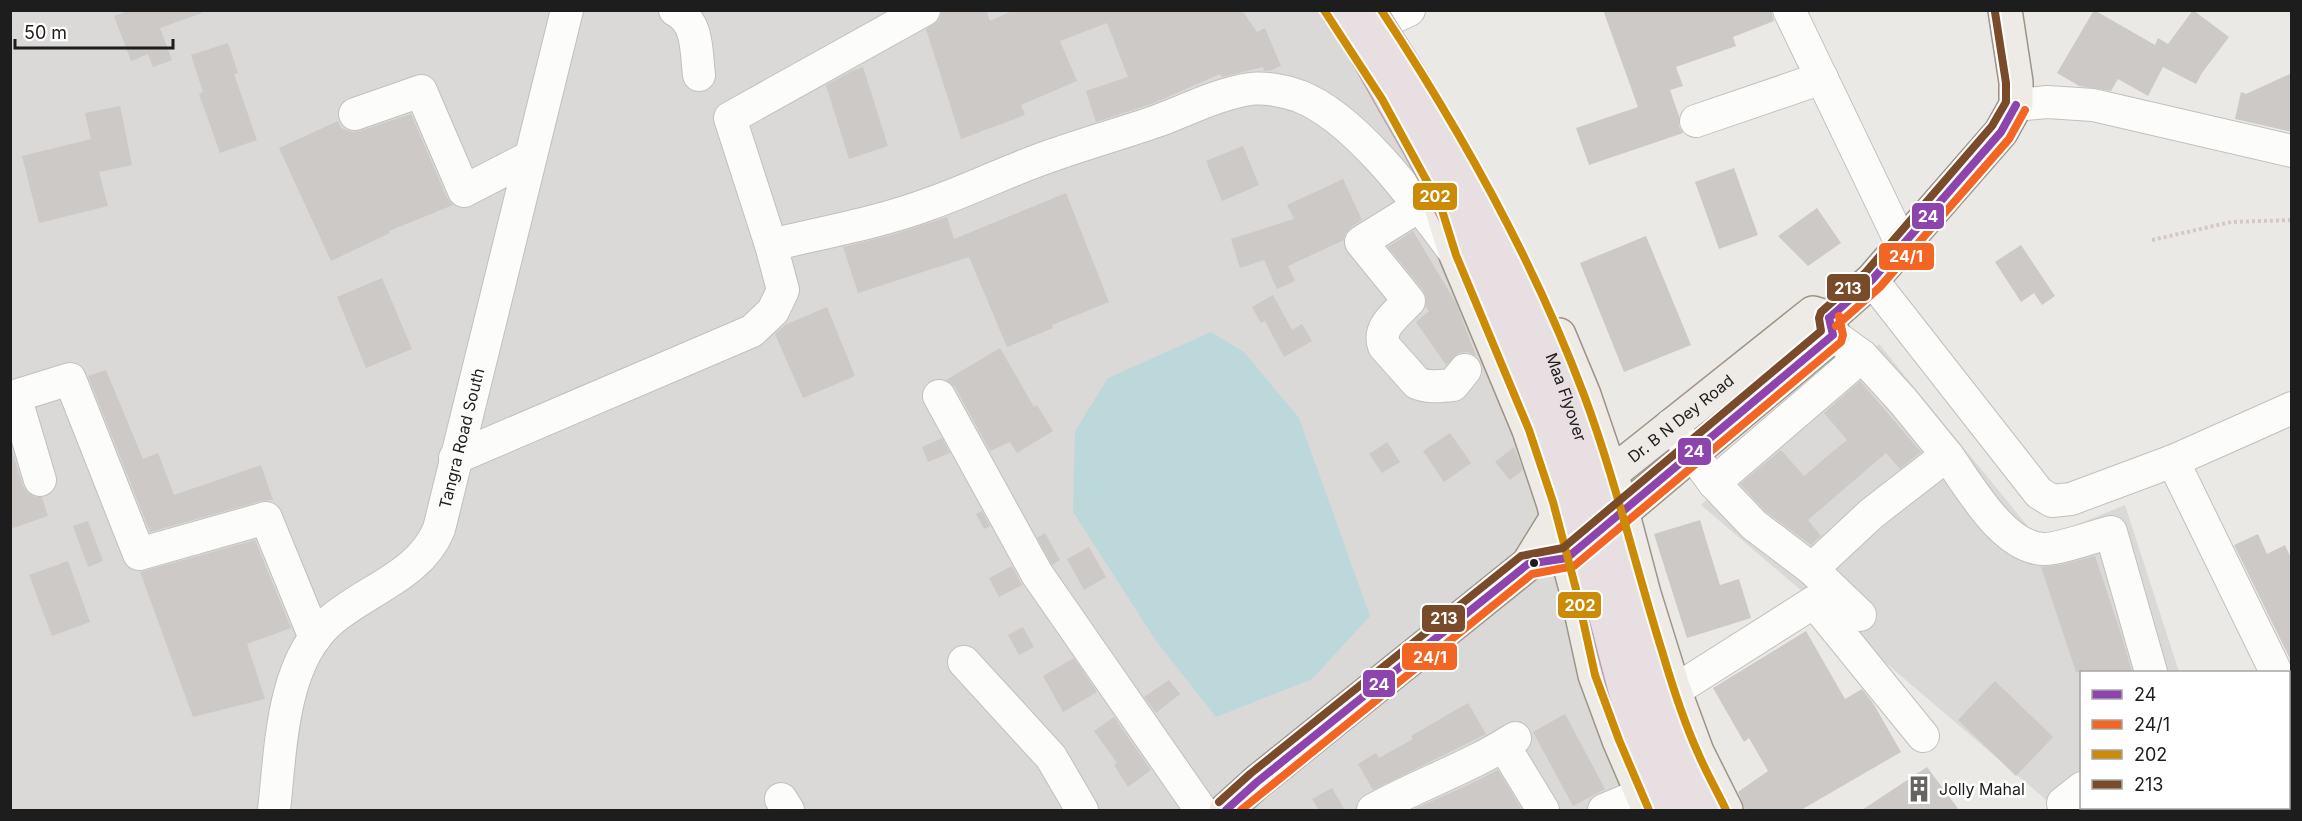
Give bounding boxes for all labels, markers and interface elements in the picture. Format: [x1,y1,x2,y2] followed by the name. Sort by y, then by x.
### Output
[15,12,172,50] scale bar
[24,22,67,43] text: 50 m
[1412,182,1458,211] line badge: 202
[1420,186,1450,206] text: 202
[1911,202,1945,230] line badge: 24
[1918,206,1939,226] text: 24
[1878,242,1935,271] line badge: 24/1
[1889,246,1923,266] text: 24/1
[1826,273,1871,302] line badge: 213
[1834,278,1862,298] text: 213
[1541,350,1591,444] street label: Maa Flyover
[434,366,488,511] street label: Tangra Road South
[1624,370,1738,467] street label: Dr. B N Dey Road
[1677,437,1712,466] line badge: 24
[1684,441,1705,461] text: 24
[1528,557,1540,569] unlabelled marker
[1557,591,1602,619] line badge: 202
[1565,595,1595,615] text: 202
[1421,604,1466,633] line badge: 213
[1430,608,1458,628] text: 213
[1401,642,1458,671] line badge: 24/1
[1413,647,1447,667] text: 24/1
[1362,669,1396,698] line badge: 24
[2080,671,2290,809] legend
[1369,674,1390,694] text: 24
[2134,684,2156,705] text: 24
[2134,714,2170,735] text: 24/1
[2134,744,2167,765] text: 202
[1904,774,1934,804] building icon: Jolly Mahal
[2134,774,2163,795] text: 213
[1939,779,2025,799] place label: Jolly Mahal

